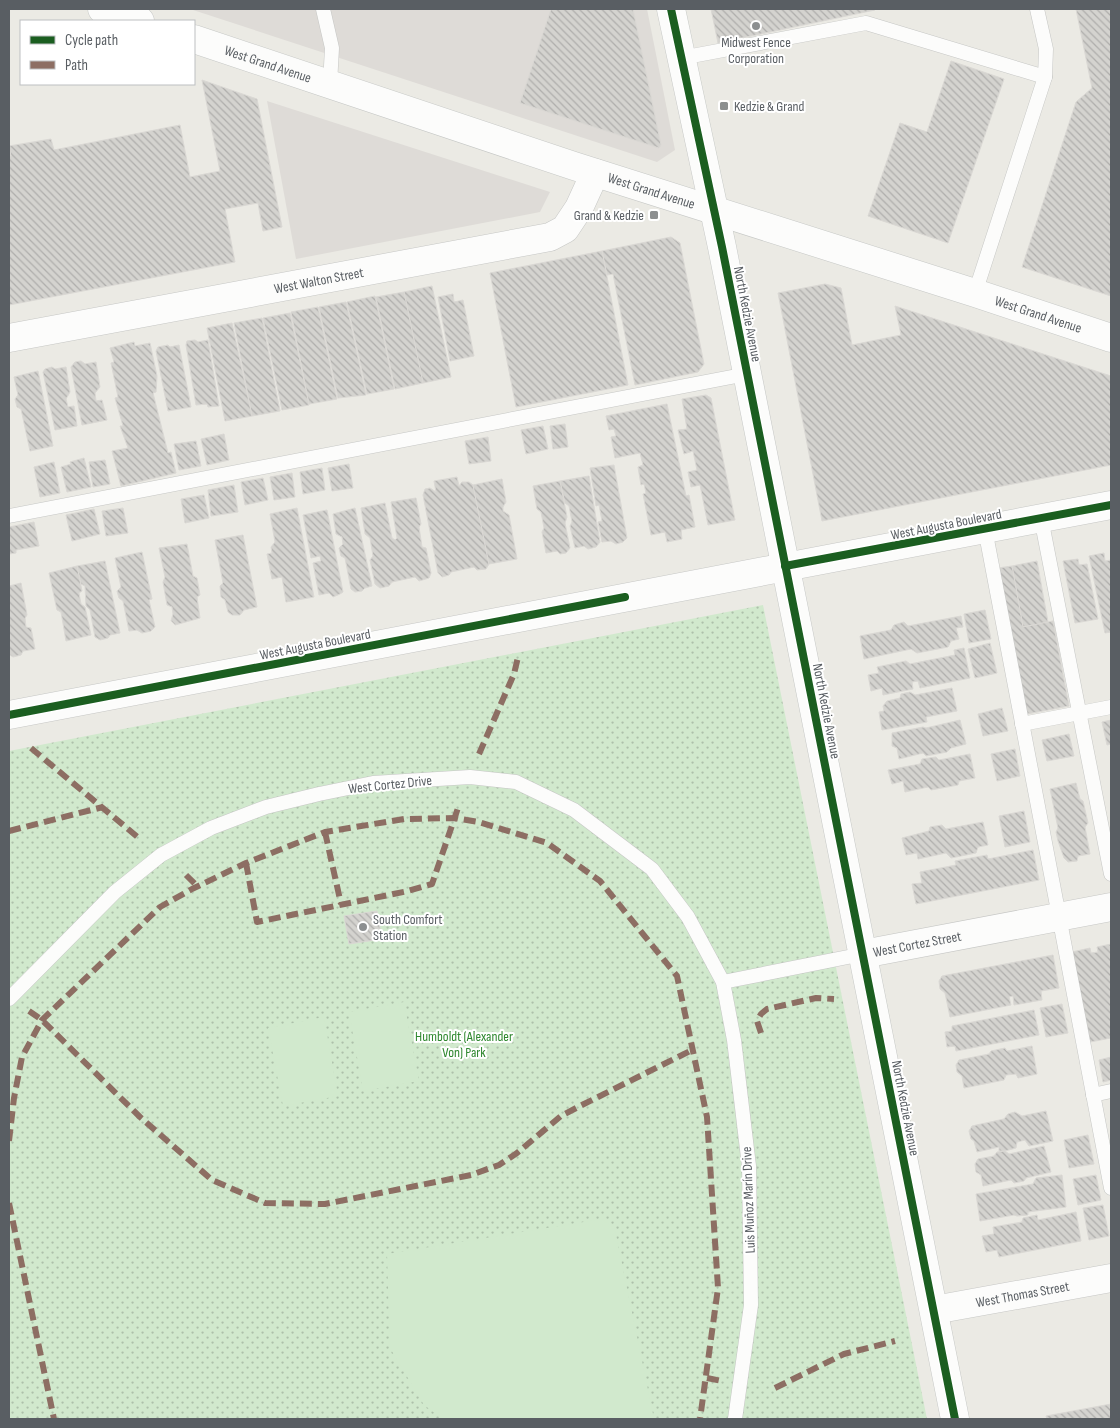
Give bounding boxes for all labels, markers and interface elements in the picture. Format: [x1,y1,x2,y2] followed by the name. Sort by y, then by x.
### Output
[20,20,195,85] legend
[750,20,762,32] marker: Midwest Fence Corporation
[65,31,118,50] text: Cycle path
[721,34,791,67] place label: Midwest Fence Corporation
[222,42,313,87] street label: West Grand Avenue
[65,56,88,75] text: Path
[734,98,805,115] place label: Kedzie & Grand
[718,100,730,112] marker: Kedzie & Grand
[606,169,697,213] street label: West Grand Avenue
[574,207,644,224] place label: Grand & Kedzie
[648,209,660,221] marker: Grand & Kedzie
[273,264,365,297] street label: West Walton Street
[730,265,765,363] street label: North Kedzie Avenue
[992,292,1084,337] street label: West Grand Avenue
[889,505,1003,544] street label: West Augusta Boulevard
[258,625,372,664] street label: West Augusta Boulevard
[809,662,844,760] street label: North Kedzie Avenue
[347,772,433,797] street label: West Cortez Drive
[373,911,443,944] place label: South Comfort Station
[357,921,369,933] marker: South Comfort Station
[872,928,963,961] street label: West Cortez Street
[415,1028,513,1061] park label: Humboldt (Alexander Von) Park
[888,1059,923,1157] street label: North Kedzie Avenue
[738,1146,759,1254] street label: Luis Muñoz Marín Drive
[975,1278,1071,1311] street label: West Thomas Street

